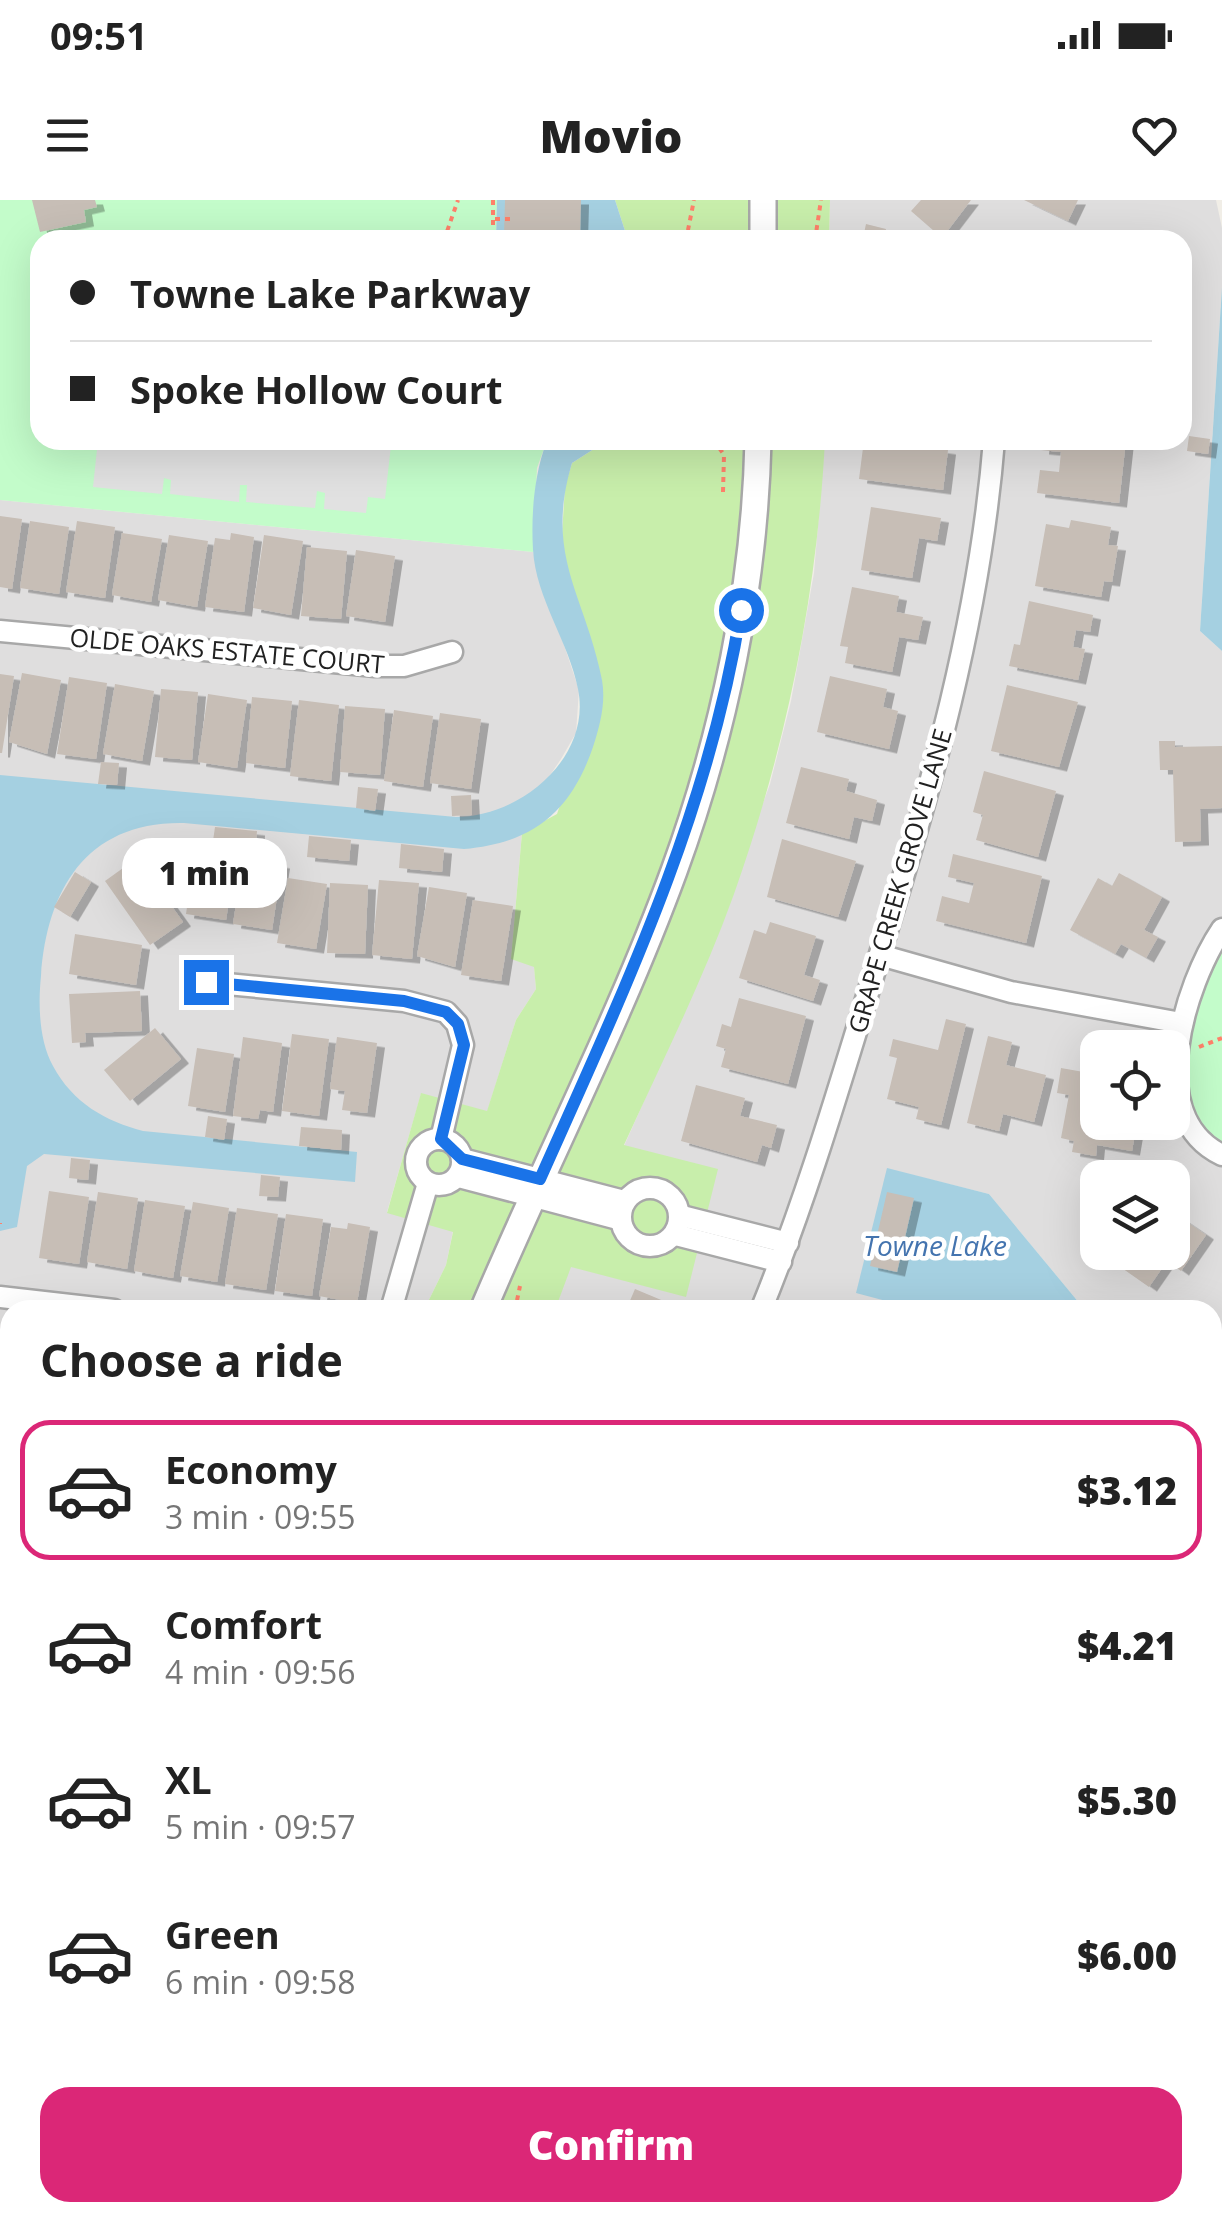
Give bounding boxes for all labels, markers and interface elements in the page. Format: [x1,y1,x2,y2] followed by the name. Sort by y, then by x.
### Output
[50,9,148,61] text: 09:51
[540,105,682,166] text: Movio
[40,108,95,163] icon: menu
[1127,108,1182,163] icon: heart
[130,267,530,319] text: Towne Lake Parkway
[130,363,503,415] text: Spoke Hollow Court
[719,588,764,633] route start
[68,619,386,681] street label: OLDE OAKS ESTATE COURT
[839,724,959,1037] street label: GRAPE CREEK GROVE LANE
[124,837,288,907] callout: 1 min
[159,851,250,894] text: 1 min
[184,960,229,1005] route end
[1080,1030,1190,1270] map controls
[1080,1030,1190,1140] button: locate
[1080,1160,1190,1270] button: layers
[863,1226,1007,1264] water label: Towne Lake
[40,1329,343,1390] text: Choose a ride
[165,1443,337,1495] text: Economy
[45,1445,135,1535] icon: car
[1077,1464,1177,1516] text: $3.12
[165,1495,356,1538] text: 3 min · 09:55
[165,1598,322,1650] text: Comfort
[45,1600,135,1690] icon: car
[1077,1619,1177,1671] text: $4.21
[165,1650,356,1693] text: 4 min · 09:56
[165,1753,212,1805] text: XL
[45,1755,135,1845] icon: car
[1077,1774,1177,1826] text: $5.30
[165,1805,356,1848] text: 5 min · 09:57
[165,1908,280,1960] text: Green
[45,1910,135,2000] icon: car
[1077,1929,1177,1981] text: $6.00
[165,1960,356,2003] text: 6 min · 09:58
[40,2087,1182,2202] button: Confirm

